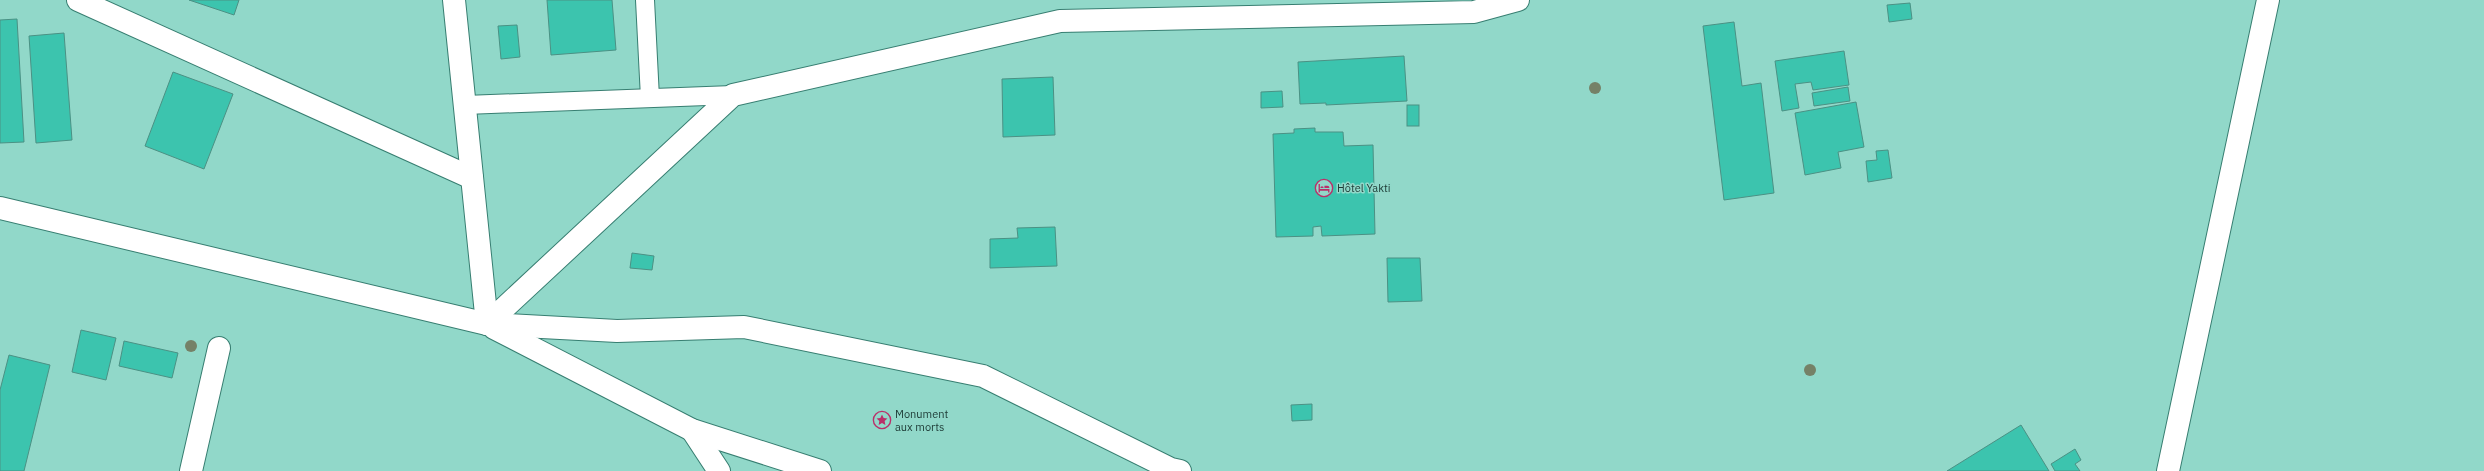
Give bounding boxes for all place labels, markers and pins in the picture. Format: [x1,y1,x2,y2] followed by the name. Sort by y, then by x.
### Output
[1314,178,1334,198] hotel icon: Hôtel Yakti
[1337,181,1391,195] place label: Hôtel Yakti
[895,407,948,434] place label: Monument aux morts
[872,410,892,430] place icon: Monument aux morts

